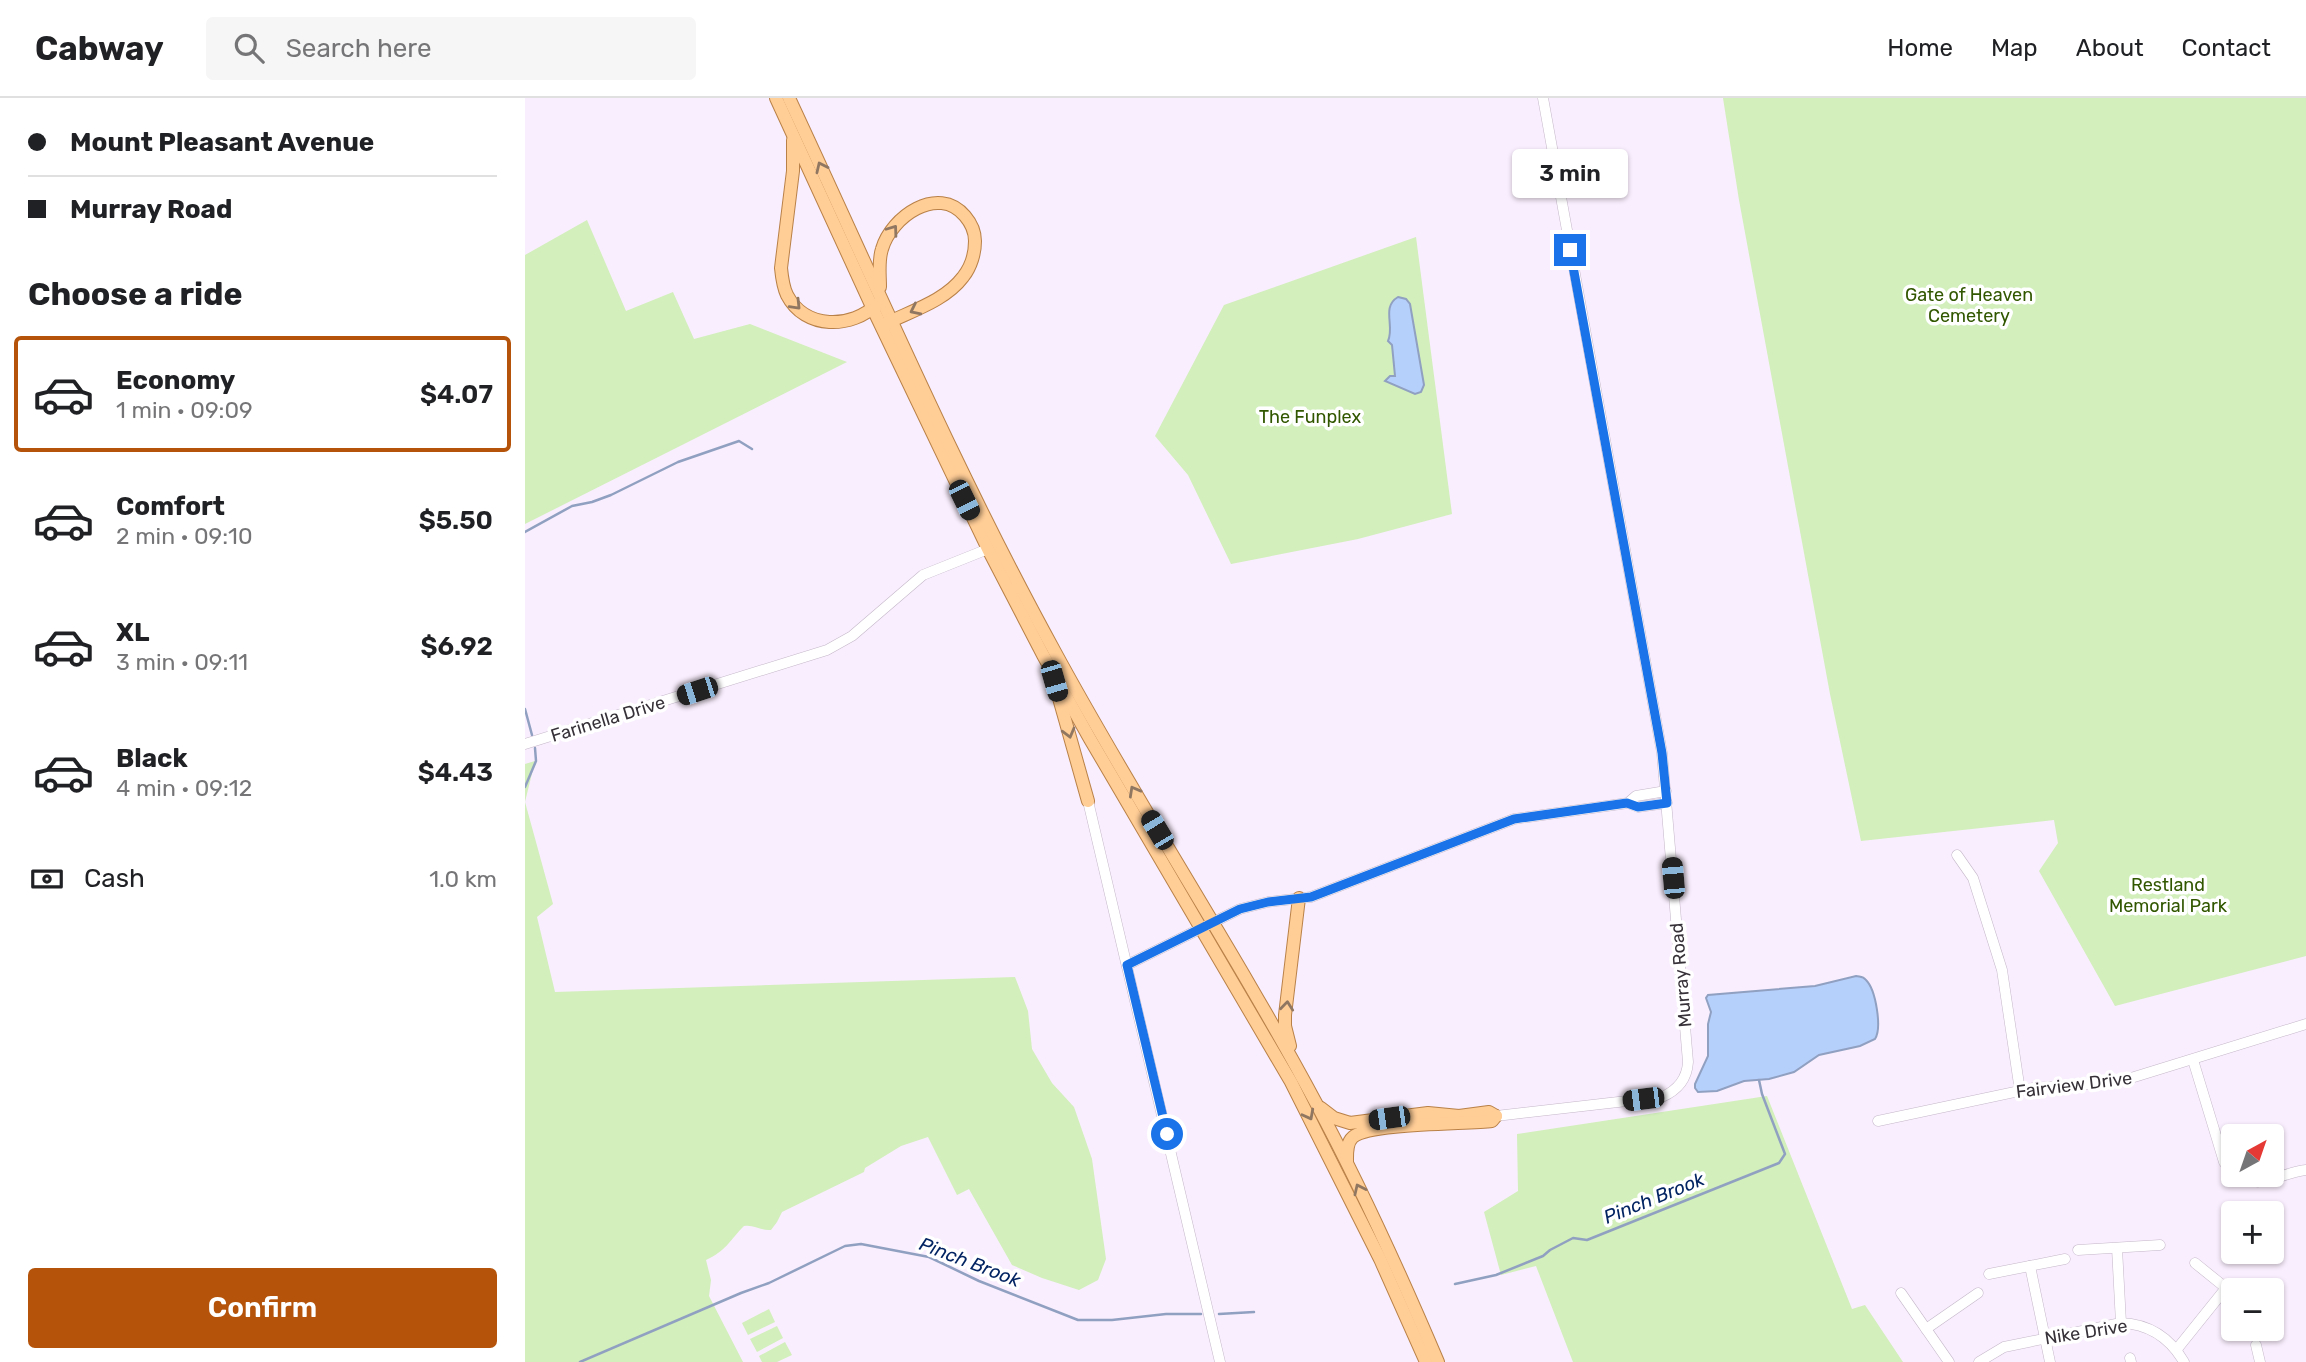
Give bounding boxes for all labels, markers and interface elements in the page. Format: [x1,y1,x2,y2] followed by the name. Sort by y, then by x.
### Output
[206,17,696,80] search box
[35,29,164,68] text: Cabway
[230,29,268,67] icon: search
[286,33,432,64] text: Search here
[1887,34,1953,62] text: Home
[1991,34,2038,62] text: Map
[2076,34,2144,62] text: About
[2182,34,2271,62] text: Contact
[70,127,374,158] text: Mount Pleasant Avenue
[1512,149,1628,198] callout: 3 min
[1539,159,1601,187] text: 3 min
[815,162,829,174] one-way arrow
[70,194,232,225] text: Murray Road
[884,226,897,238] one-way arrow
[1554,234,1586,266] route end
[28,275,242,313] text: Choose a ride
[1905,284,2033,327] park label: Gate of Heaven Cemetery
[788,297,801,310] one-way arrow
[910,301,922,315] one-way arrow
[32,363,95,426] icon: car
[116,365,235,396] text: Economy
[420,379,493,410] text: $4.07
[116,396,253,424] text: 1 min · 09:09
[1259,406,1361,428] park label: The Funplex
[946,477,983,523] car
[32,489,95,552] icon: car
[116,491,225,522] text: Comfort
[419,505,493,536] text: $5.50
[116,522,253,550] text: 2 min · 09:10
[32,615,95,678] icon: car
[116,617,149,648] text: XL
[420,631,493,662] text: $6.92
[116,648,248,676] text: 3 min · 09:11
[1039,658,1070,704] car
[674,675,721,707] car
[548,691,668,747] street label: Farinella Drive
[1061,727,1075,739] one-way arrow
[32,741,95,804] icon: car
[116,743,188,774] text: Black
[418,757,493,788] text: $4.43
[116,774,252,802] text: 4 min · 09:12
[1129,786,1142,799] one-way arrow
[1138,807,1177,853] car
[1661,856,1686,900] car
[28,860,66,898] icon: cash
[84,863,145,894] text: Cash
[429,865,497,893] text: 1.0 km
[2109,874,2228,917] park label: Restland Memorial Park
[1665,922,1697,1028] street label: Murray Road
[1279,1000,1294,1012] one-way arrow
[2015,1067,2133,1103] street label: Fairview Drive
[1621,1086,1666,1112] car
[1367,1105,1412,1131] car
[1301,1108,1314,1120] one-way arrow
[1151,1118,1183,1150] route start
[2221,1124,2284,1186] north arrow
[2221,1124,2284,1341] map controls
[1600,1167,1708,1229] water label: Pinch Brook
[1353,1183,1367,1196] one-way arrow
[2221,1201,2284,1264] button: +
[916,1232,1024,1292] water label: Pinch Brook
[28,1268,497,1348] button: Confirm
[2221,1278,2284,1341] button: −
[2043,1315,2129,1349] street label: Nike Drive

